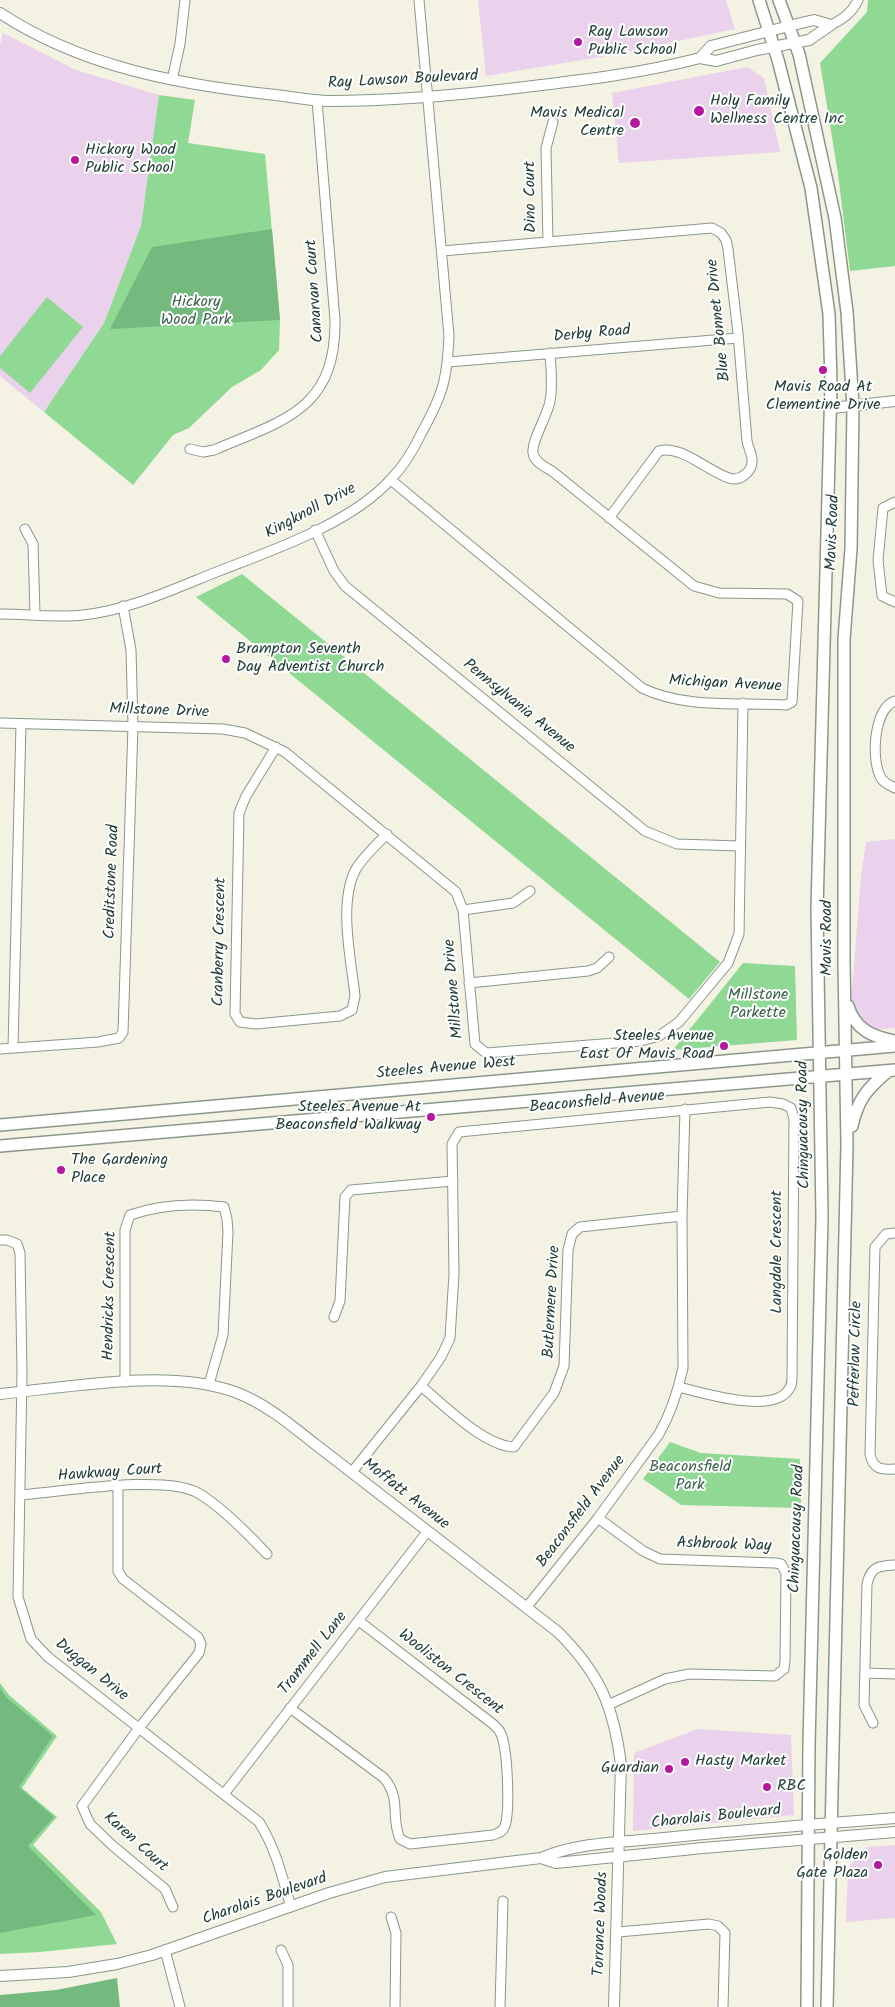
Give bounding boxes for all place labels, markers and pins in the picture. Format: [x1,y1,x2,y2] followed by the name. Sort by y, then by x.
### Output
[588,23,677,61] place label: Ray Lawson Public School
[572,36,584,48] marker: Ray Lawson Public School
[710,92,844,130] place label: Holy Family Wellness Centre Inc
[530,104,624,142] place label: Mavis Medical Centre
[692,104,706,118] marker: Holy Family Wellness Centre Inc
[628,116,642,130] marker: Mavis Medical Centre
[85,141,176,179] place label: Hickory Wood Public School
[69,154,81,166] marker: Hickory Wood Public School
[817,364,829,376] marker: Mavis Road At Clementine Drive
[766,378,880,416] place label: Mavis Road At Clementine Drive
[236,640,384,678] place label: Brampton Seventh Day Adventist Church
[220,653,232,665] marker: Brampton Seventh Day Adventist Church
[579,1027,714,1065] place label: Steeles Avenue East Of Mavis Road
[718,1040,730,1052] marker: Steeles Avenue East Of Mavis Road
[275,1098,421,1136] place label: Steeles Avenue At Beaconsfield Walkway
[425,1111,437,1123] marker: Steeles Avenue At Beaconsfield Walkway
[71,1151,168,1189] place label: The Gardening Place
[55,1164,67,1176] marker: The Gardening Place
[695,1752,786,1772] place label: Hasty Market
[679,1756,691,1768] marker: Hasty Market
[601,1759,659,1779] place label: Guardian
[663,1763,675,1775] marker: Guardian
[777,1777,806,1797] place label: RBC
[761,1781,773,1793] marker: RBC
[796,1846,868,1884] place label: Golden Gate Plaza
[872,1859,884,1871] marker: Golden Gate Plaza

